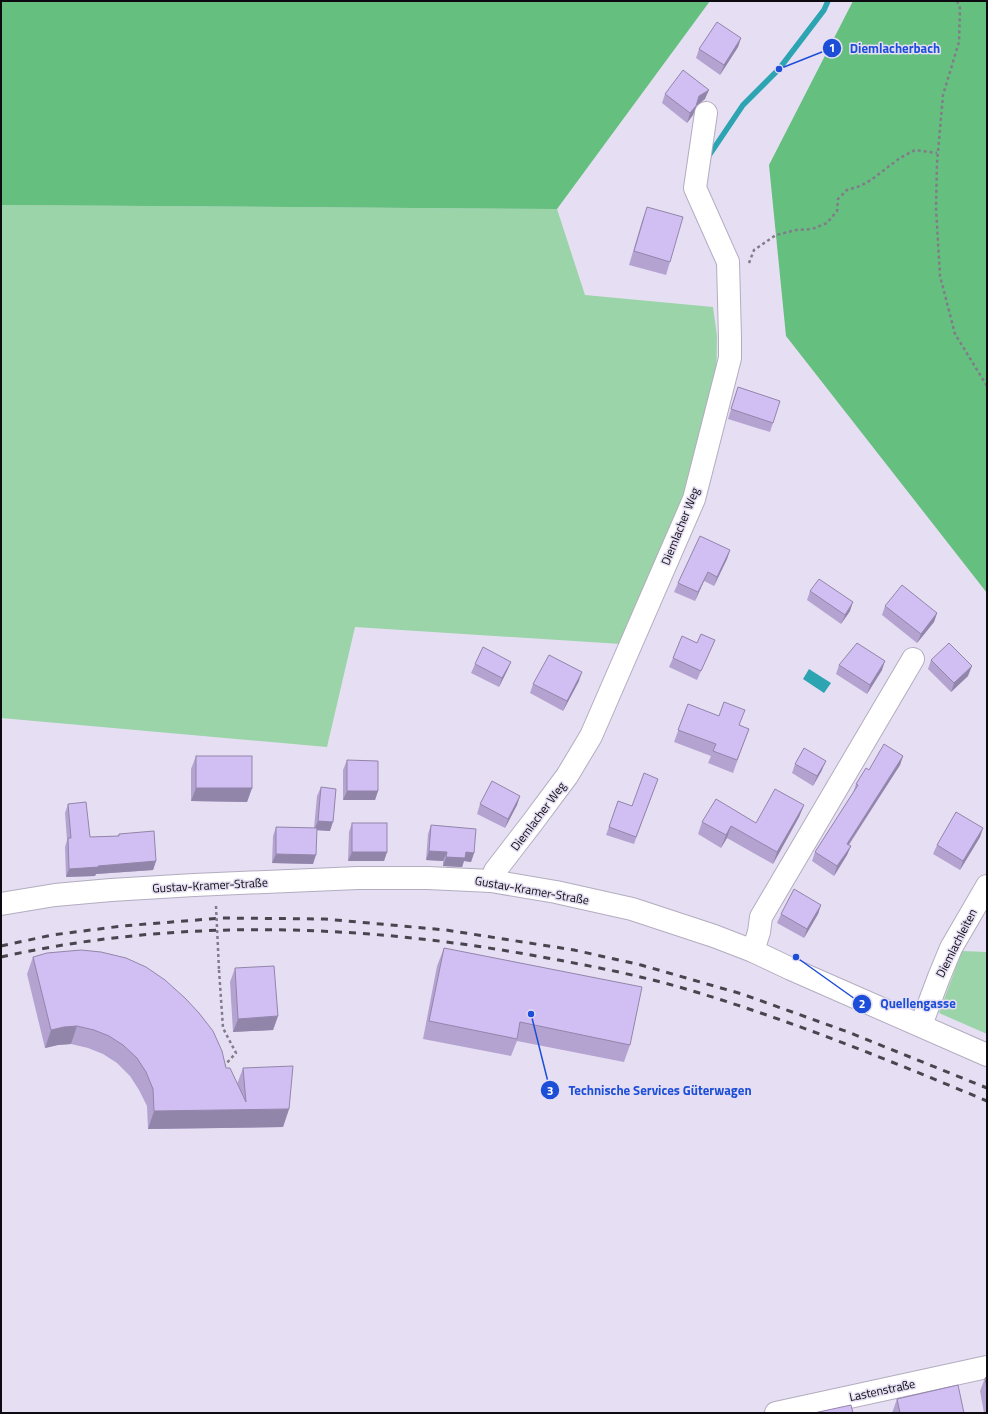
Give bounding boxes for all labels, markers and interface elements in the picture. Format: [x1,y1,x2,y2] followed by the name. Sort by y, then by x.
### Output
[822,36,948,61] callout: Diemlacherbach
[829,38,835,57] text: 1
[850,38,940,58] text: Diemlacherbach
[656,484,704,568] street label: Diemlacher Weg
[506,777,570,855] street label: Diemlacher Weg
[473,871,591,909] street label: Gustav-Kramer-Straße
[152,872,268,898] street label: Gustav-Kramer-Straße
[930,905,982,981] street label: Diemlachleiten
[852,991,964,1016] callout: Quellengasse
[880,993,956,1013] text: Quellengasse
[859,994,865,1013] text: 2
[540,1078,759,1103] callout: Technische Services Güterwagen
[568,1080,752,1100] text: Technische Services Güterwagen
[547,1081,553,1100] text: 3
[847,1374,917,1406] street label: Lastenstraße

